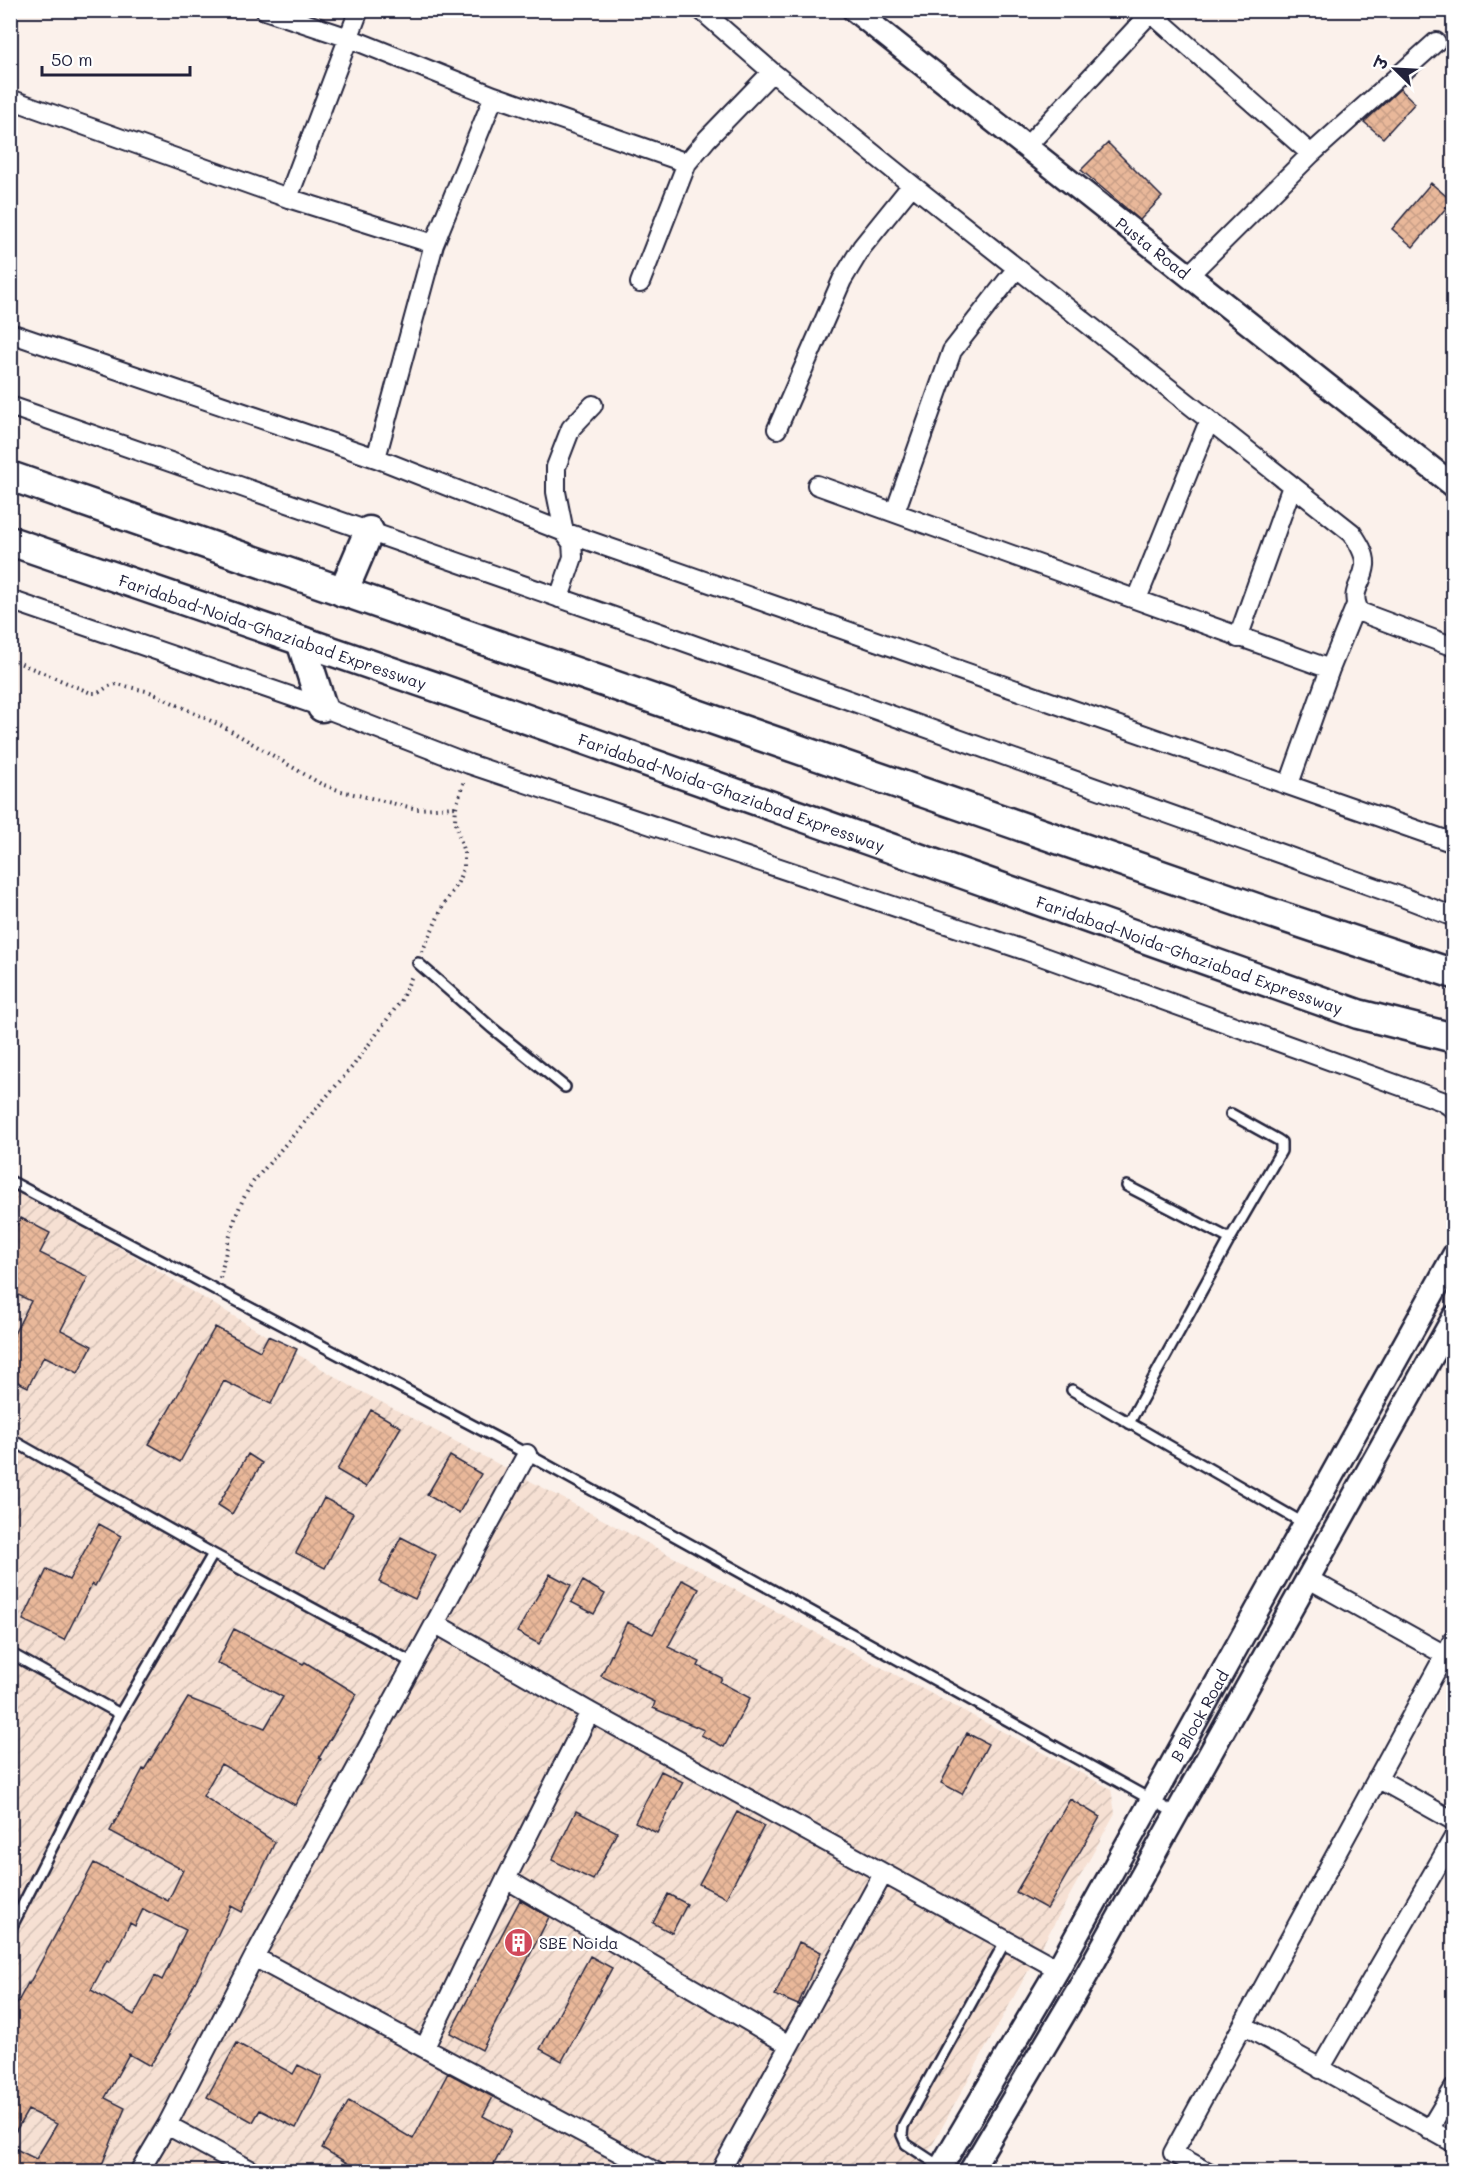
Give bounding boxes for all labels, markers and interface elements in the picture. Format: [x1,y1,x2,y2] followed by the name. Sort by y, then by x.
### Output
[42,39,190,77] scale bar
[1365,39,1425,99] north arrow
[51,47,93,71] text: 50 m
[1368,52,1393,74] text: उ
[1112,212,1194,283] street label: Pusta Road
[116,569,430,693] street label: Faridabad-Noida-Ghaziabad Expressway
[576,728,888,856] street label: Faridabad-Noida-Ghaziabad Expressway
[1034,890,1346,1018] street label: Faridabad-Noida-Ghaziabad Expressway
[1165,1666,1233,1765] street label: B Block Road
[502,1926,534,1958] building icon: SBE Noida
[539,1932,619,1953] place label: SBE Noida

